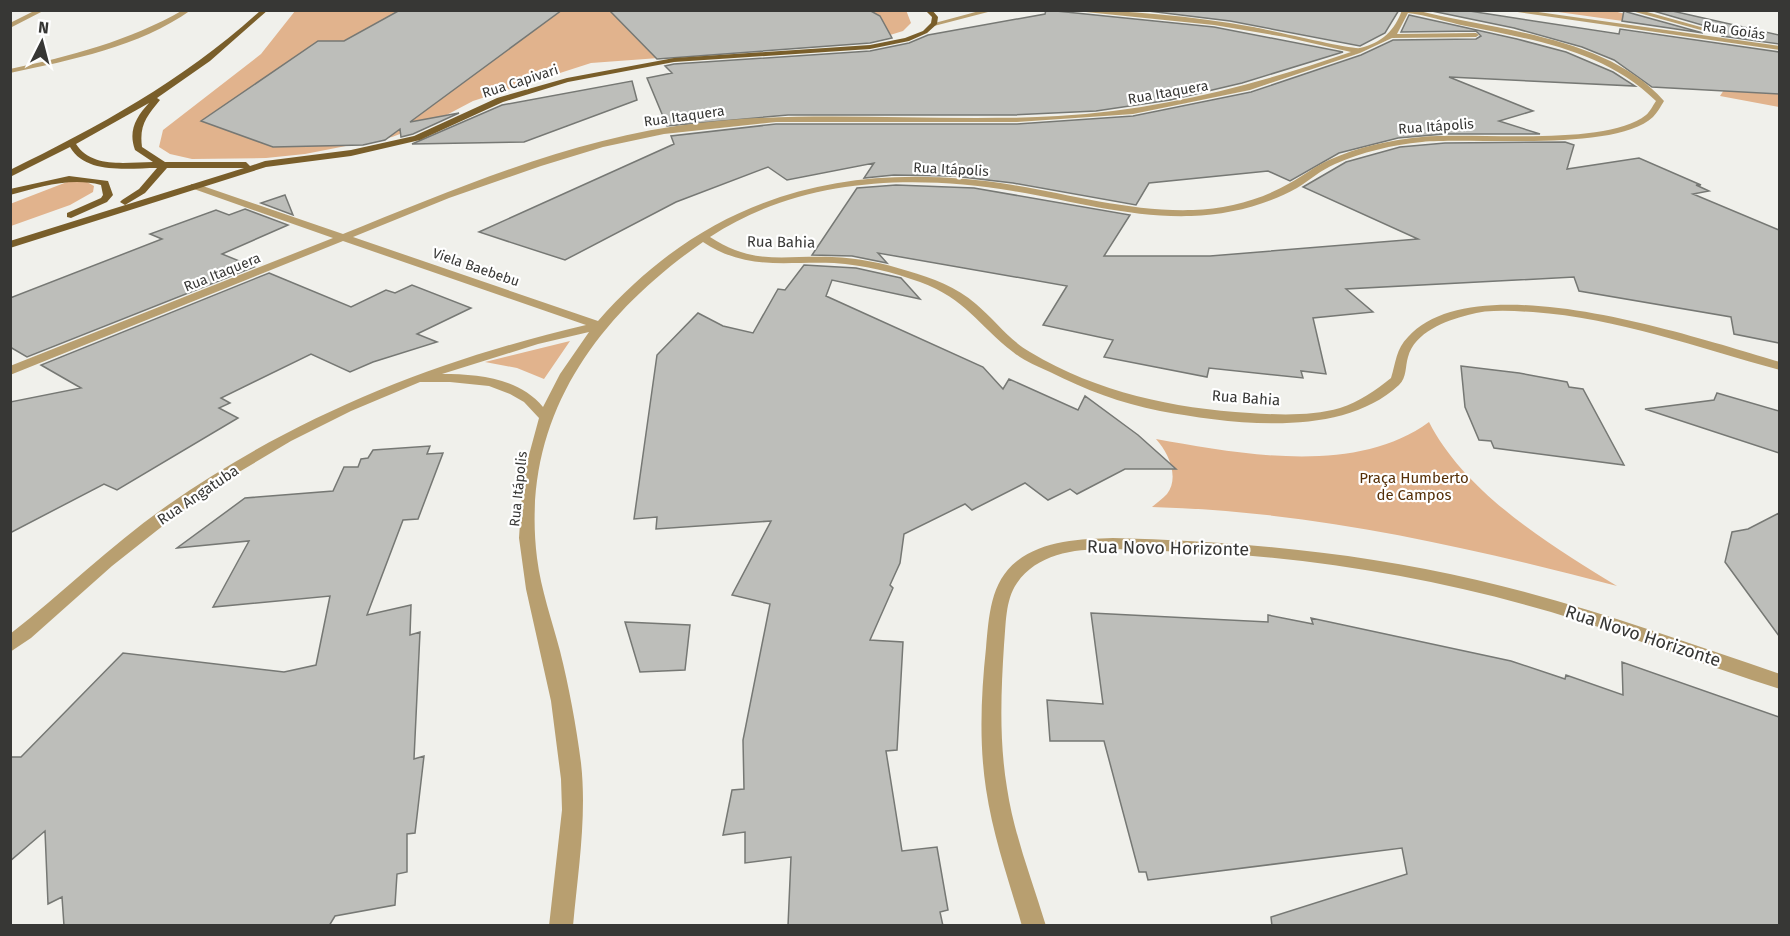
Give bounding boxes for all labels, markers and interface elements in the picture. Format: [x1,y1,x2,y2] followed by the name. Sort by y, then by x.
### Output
[12,12,72,72] north arrow
[37,18,50,38] text: N
[1702,18,1767,43] street label: Rua Goiás
[480,61,560,102] street label: Rua Capivari
[1127,77,1210,108] street label: Rua Itaquera
[643,102,726,131] street label: Rua Itaquera
[1398,115,1475,138] street label: Rua Itápolis
[913,159,990,180] street label: Rua Itápolis
[747,232,815,252] street label: Rua Bahia
[430,245,522,290] street label: Viela Baebebu
[181,249,263,296] street label: Rua Itaquera
[1211,387,1281,409] street label: Rua Bahia
[506,450,531,528] street label: Rua Itápolis
[154,461,242,529] street label: Rua Angatuba
[1359,469,1469,504] park label: Praça Humberto de Campos
[1087,536,1249,560] street label: Rua Novo Horizonte
[1562,600,1724,672] street label: Rua Novo Horizonte

